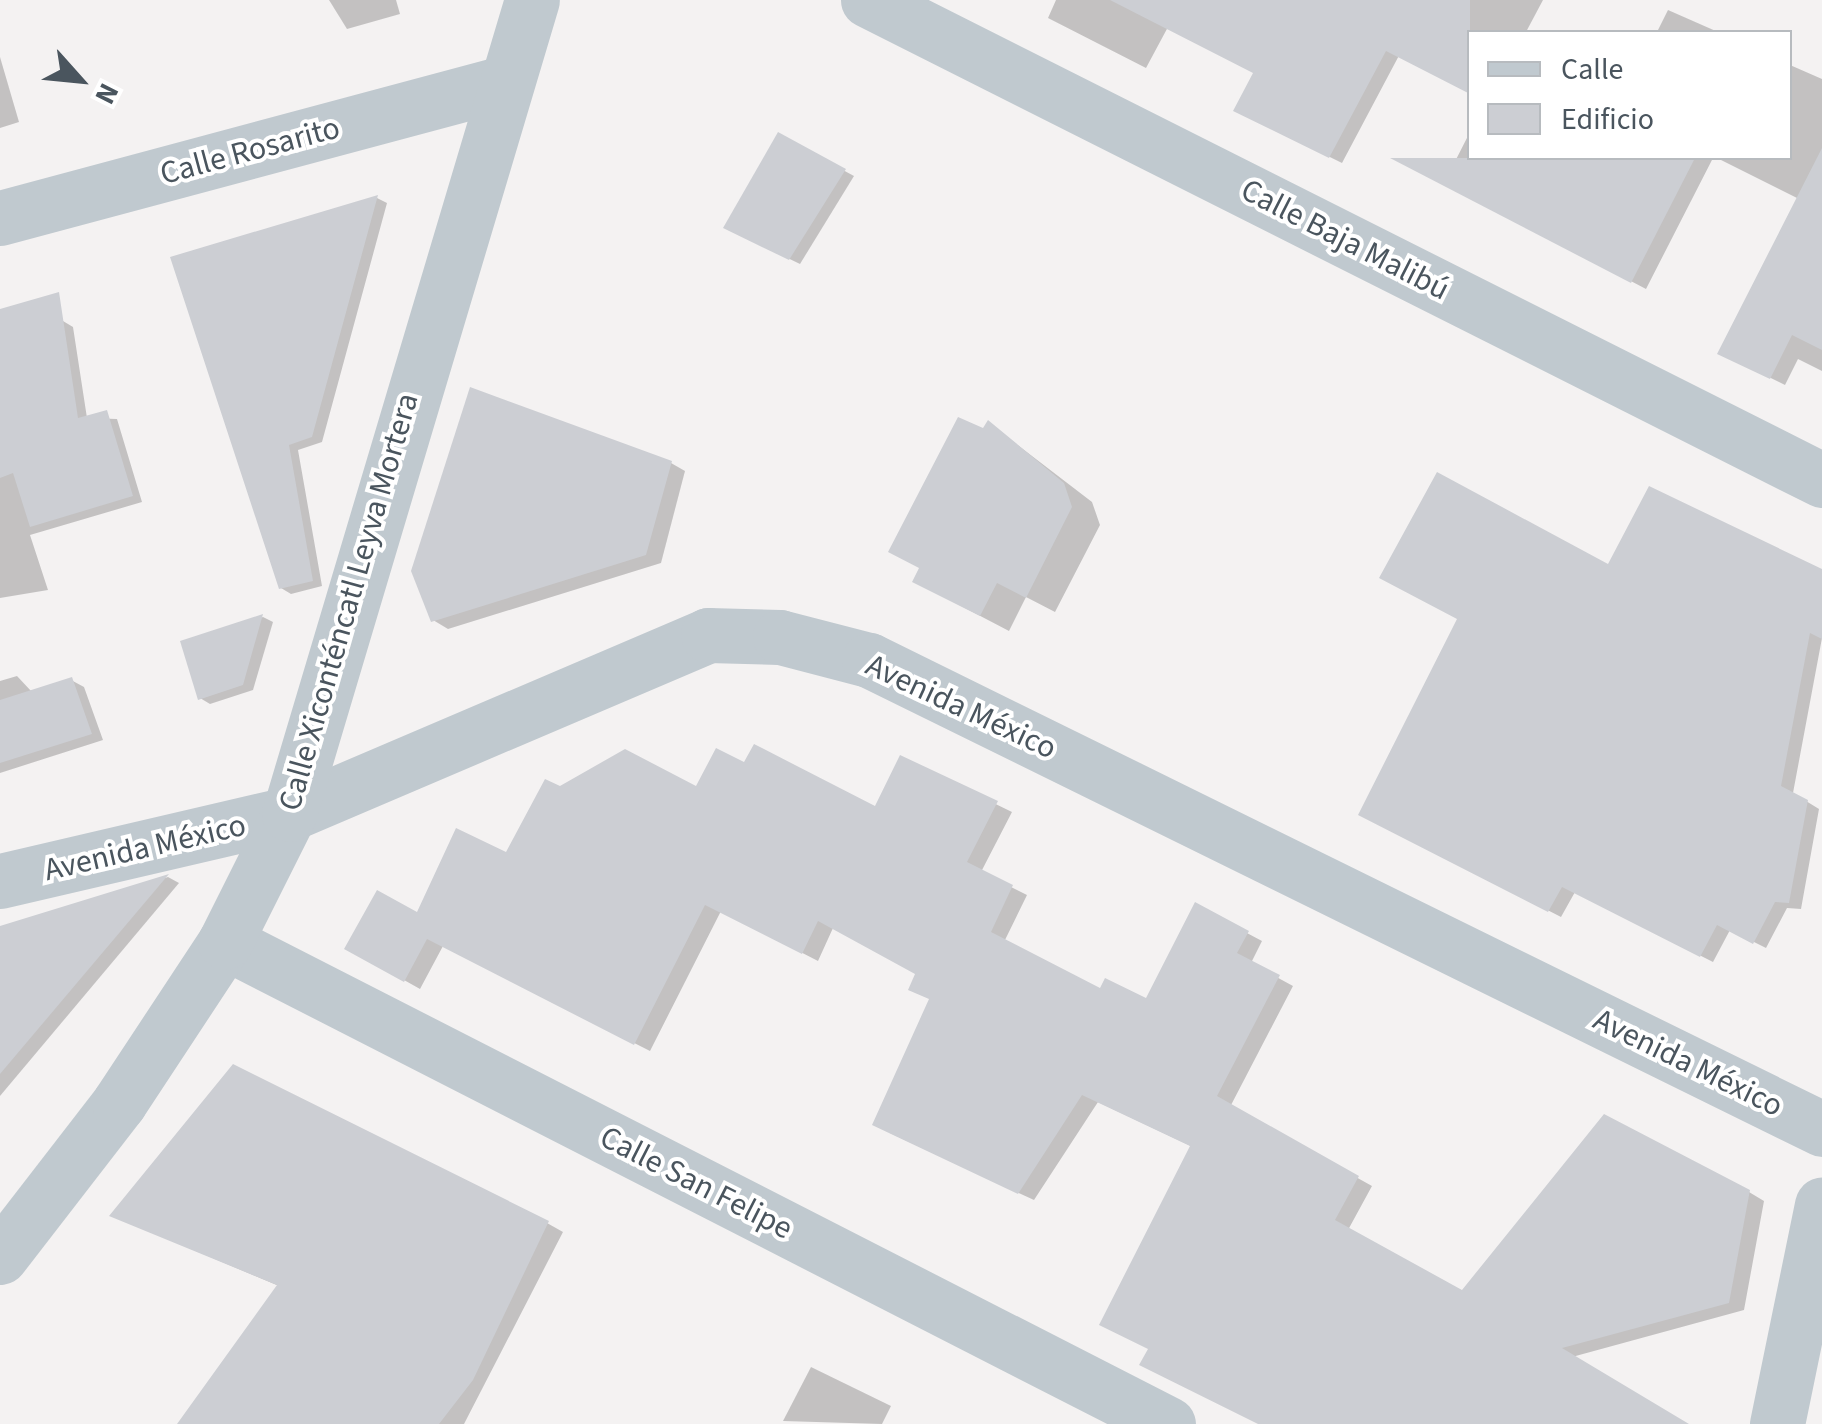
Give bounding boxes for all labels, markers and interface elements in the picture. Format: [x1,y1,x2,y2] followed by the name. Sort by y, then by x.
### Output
[30,30,130,130] north arrow
[1467,30,1792,160] legend
[1561,48,1623,91] text: Calle
[85,76,129,111] text: N
[1561,98,1654,141] text: Edificio
[156,109,344,193] street label: Calle Rosarito
[1234,171,1456,309] street label: Calle Baja Malibú
[271,389,427,815] street label: Calle Xiconténcatl Leyva Mortera
[860,646,1062,768] street label: Avenida México
[40,806,250,890] street label: Avenida México
[1587,1001,1789,1125] street label: Avenida México
[593,1118,799,1248] street label: Calle San Felipe

